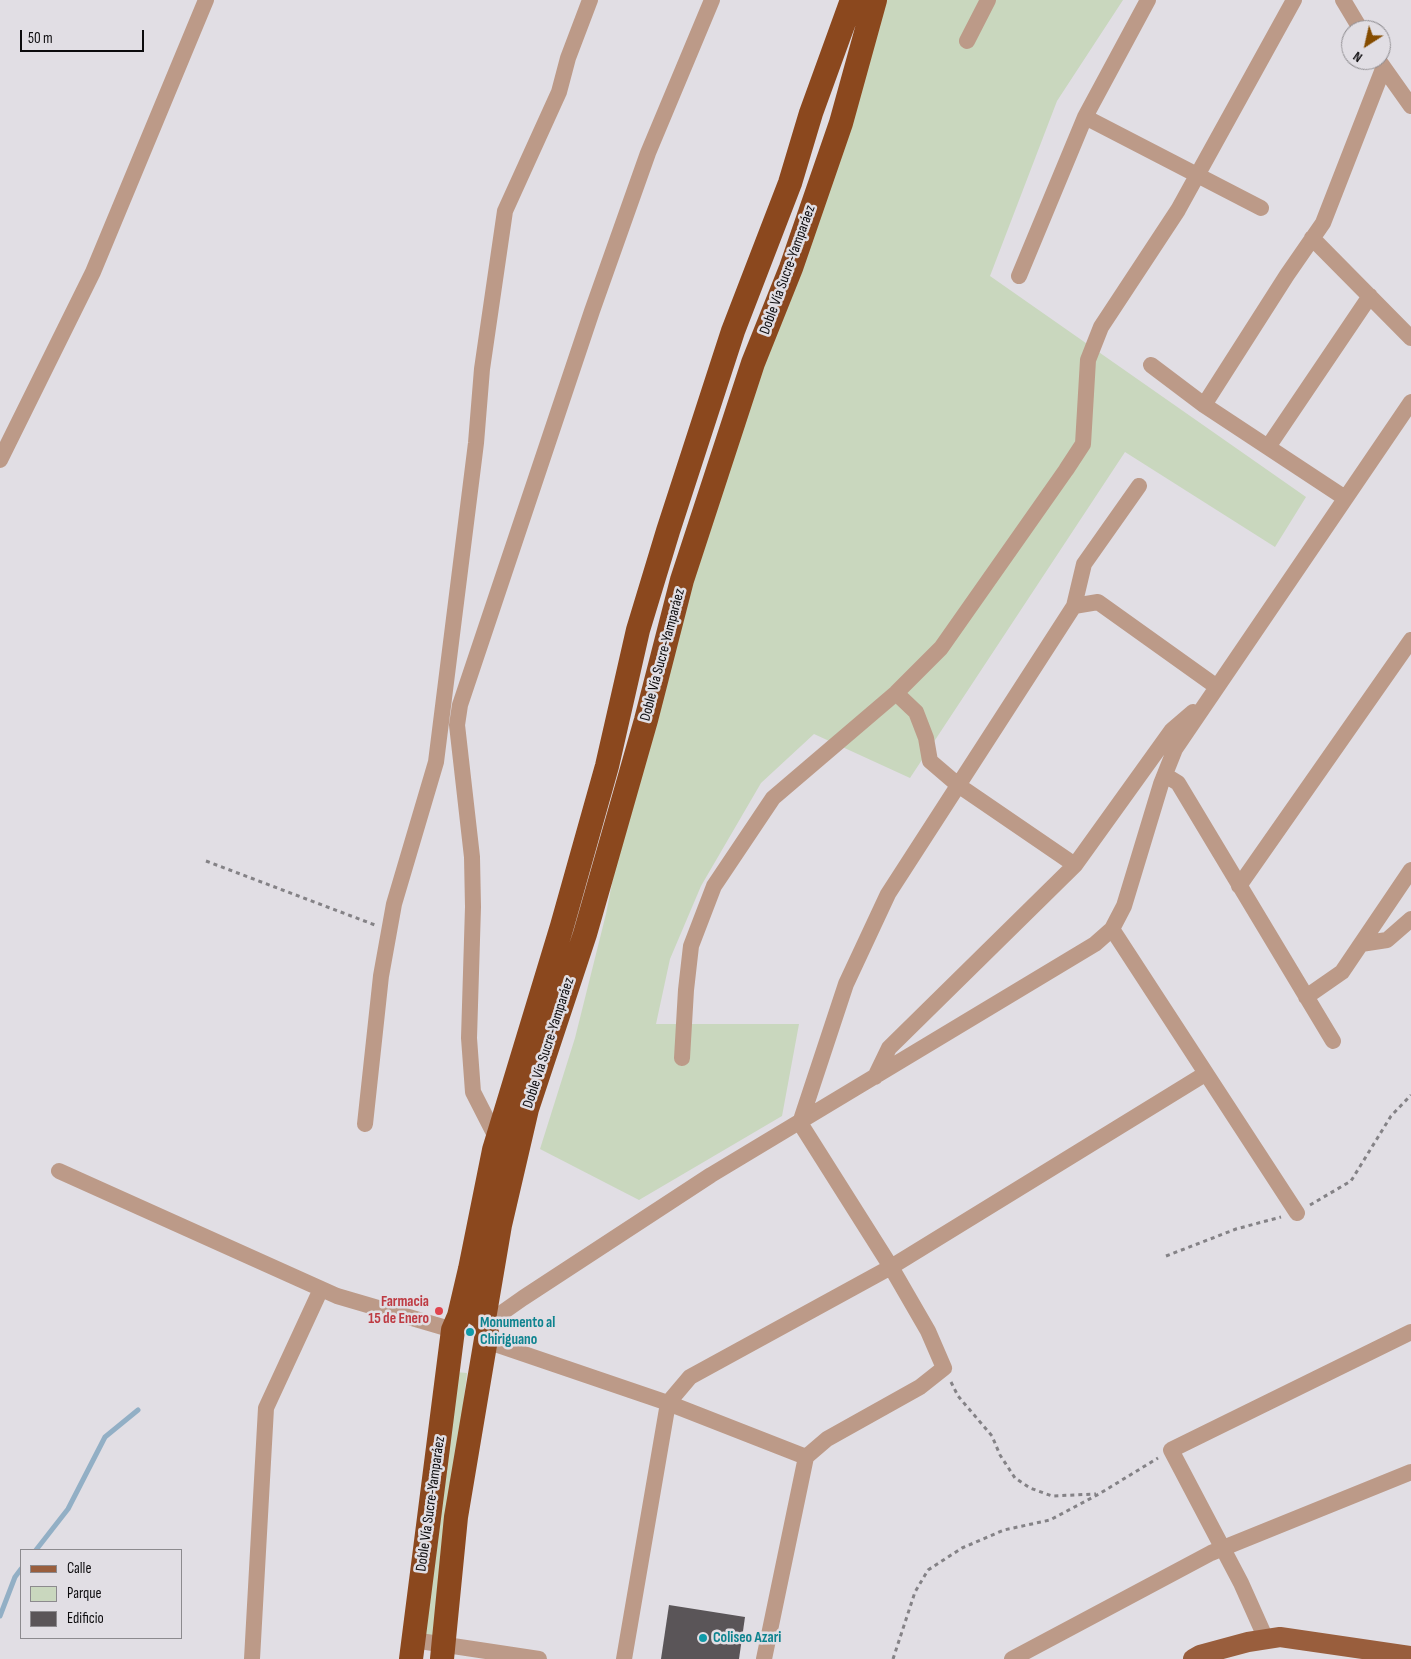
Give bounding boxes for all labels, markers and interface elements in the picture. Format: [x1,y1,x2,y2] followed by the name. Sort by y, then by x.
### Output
[22,20,146,52] scale bar
[1341,20,1391,70] north arrow
[28,29,53,48] text: 50 m
[1350,48,1366,66] text: N
[756,203,820,337] street label: Doble Vía Sucre-Yamparáez
[637,587,689,723] street label: Doble Vía Sucre-Yamparáez
[519,975,579,1111] street label: Doble Vía Sucre-Yamparáez
[368,1293,429,1328] place label: Farmacia 15 de Enero
[433,1305,445,1317] marker: Farmacia 15 de Enero
[480,1314,555,1349] place label: Monumento al Chiriguano
[464,1326,476,1338] marker: Monumento al Chiriguano
[413,1435,449,1573] street label: Doble Vía Sucre-Yamparáez
[20,1549,182,1639] legend
[67,1559,91,1578] text: Calle
[67,1584,102,1603] text: Parque
[67,1609,104,1628] text: Edificio
[713,1629,781,1647] place label: Coliseo Azari
[697,1632,709,1644] marker: Coliseo Azari

